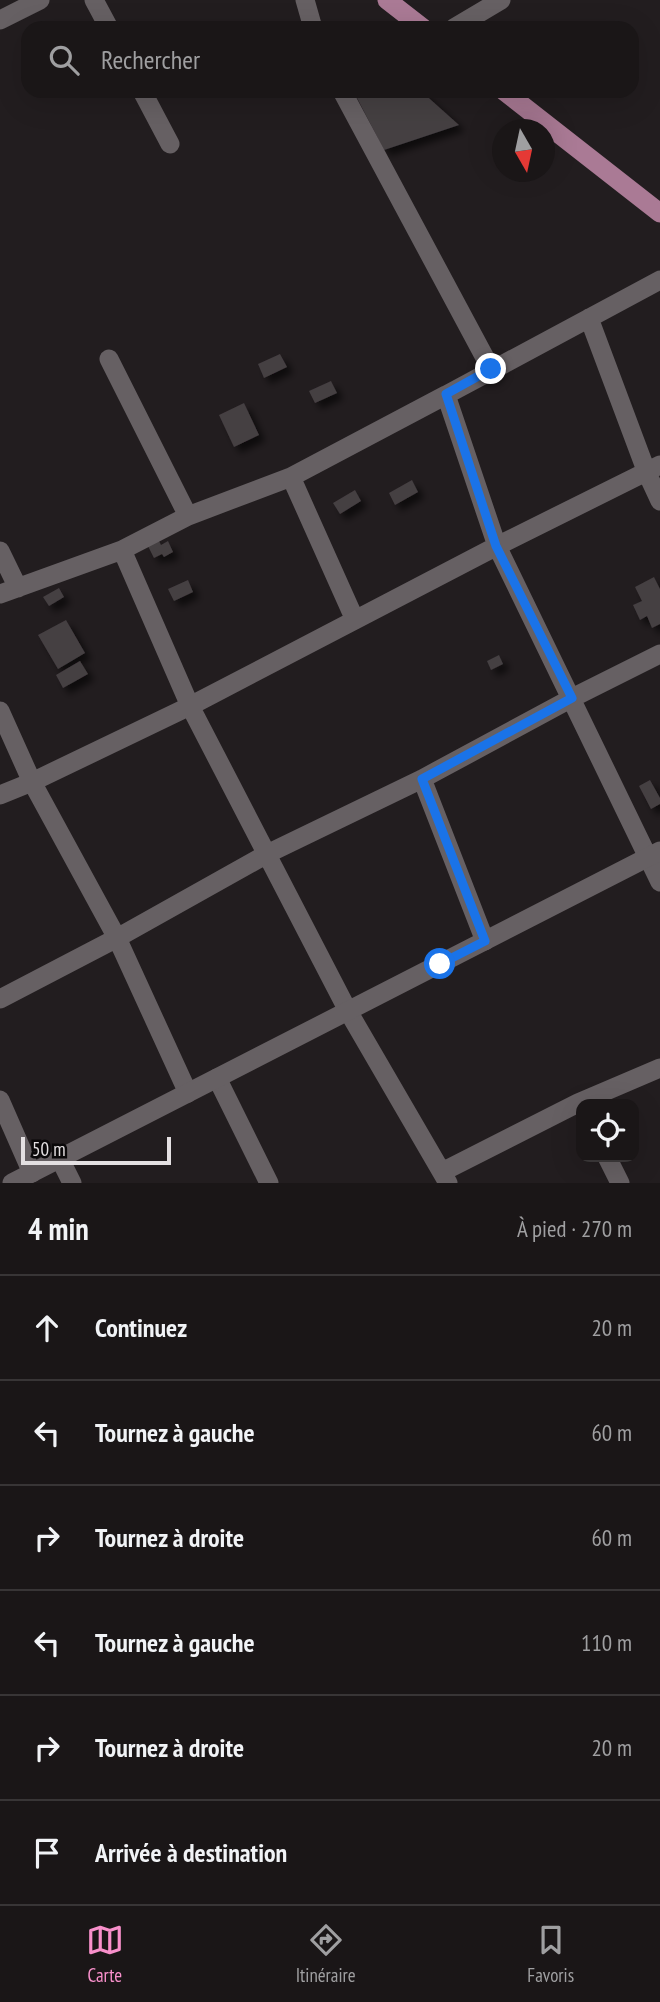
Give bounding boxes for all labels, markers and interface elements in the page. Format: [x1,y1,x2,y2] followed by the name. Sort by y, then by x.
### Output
[21,21,639,98] search box
[45,41,83,79] icon: search
[101,43,200,76] text: Rechercher
[492,119,555,182] north arrow
[475,353,506,384] route end
[424,948,455,979] route start
[576,1099,639,1162] map controls
[576,1099,639,1162] button: locate
[21,1134,172,1166] scale bar
[32,1137,66,1161] text: 50 m
[28,1209,89,1248] text: 4 min
[517,1214,632,1243] text: À pied · 270 m
[28,1309,66,1347] icon: ahead
[95,1311,187,1344] text: Continuez
[591,1313,632,1342] text: 20 m
[28,1414,66,1452] icon: left
[95,1416,255,1449] text: Tournez à gauche
[591,1418,632,1447] text: 60 m
[28,1519,66,1557] icon: right
[95,1521,244,1554] text: Tournez à droite
[591,1523,632,1552] text: 60 m
[28,1624,66,1662] icon: left
[95,1626,255,1659] text: Tournez à gauche
[581,1628,632,1657] text: 110 m
[28,1729,66,1767] icon: right
[95,1731,244,1764] text: Tournez à droite
[591,1733,632,1762] text: 20 m
[28,1834,66,1872] icon: arrive
[95,1836,287,1869] text: Arrivée à destination
[86,1921,124,1987] tab: Carte
[296,1921,356,1987] tab: Itinéraire
[527,1921,574,1987] tab: Favoris

